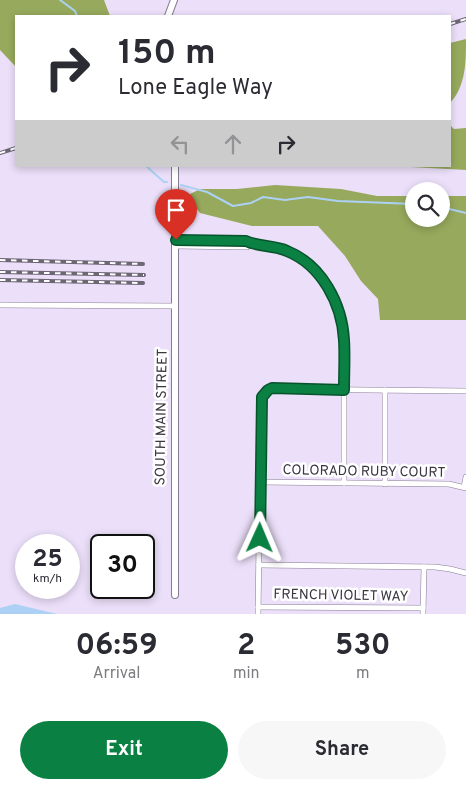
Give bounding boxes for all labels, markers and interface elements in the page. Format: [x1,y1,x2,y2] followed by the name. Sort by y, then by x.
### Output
[118,32,216,76] text: 150 m
[35,35,100,100] icon: right
[118,75,273,102] text: Lone Eagle Way
[166,130,194,158] icon: left
[219,130,247,158] icon: ahead
[272,130,300,158] icon: right
[405,182,450,227] map controls
[405,182,450,227] button: search
[155,189,197,240] pin
[162,196,190,224] icon: arrive
[152,348,172,486] street label: SOUTH MAIN STREET
[282,462,446,482] street label: COLORADO RUBY COURT
[233,511,285,563] position arrow
[90,534,155,599] speed limit sign: 30
[32,544,63,576] text: 25
[33,571,62,587] text: km/h
[273,586,409,606] street label: FRENCH VIOLET WAY
[75,628,158,665] text: 06:59
[237,628,255,665] text: 2
[335,628,391,665] text: 530
[93,664,140,684] text: Arrival
[233,664,260,684] text: min
[356,664,370,684] text: m
[20,721,228,779] button: Exit
[238,721,446,779] button: Share

